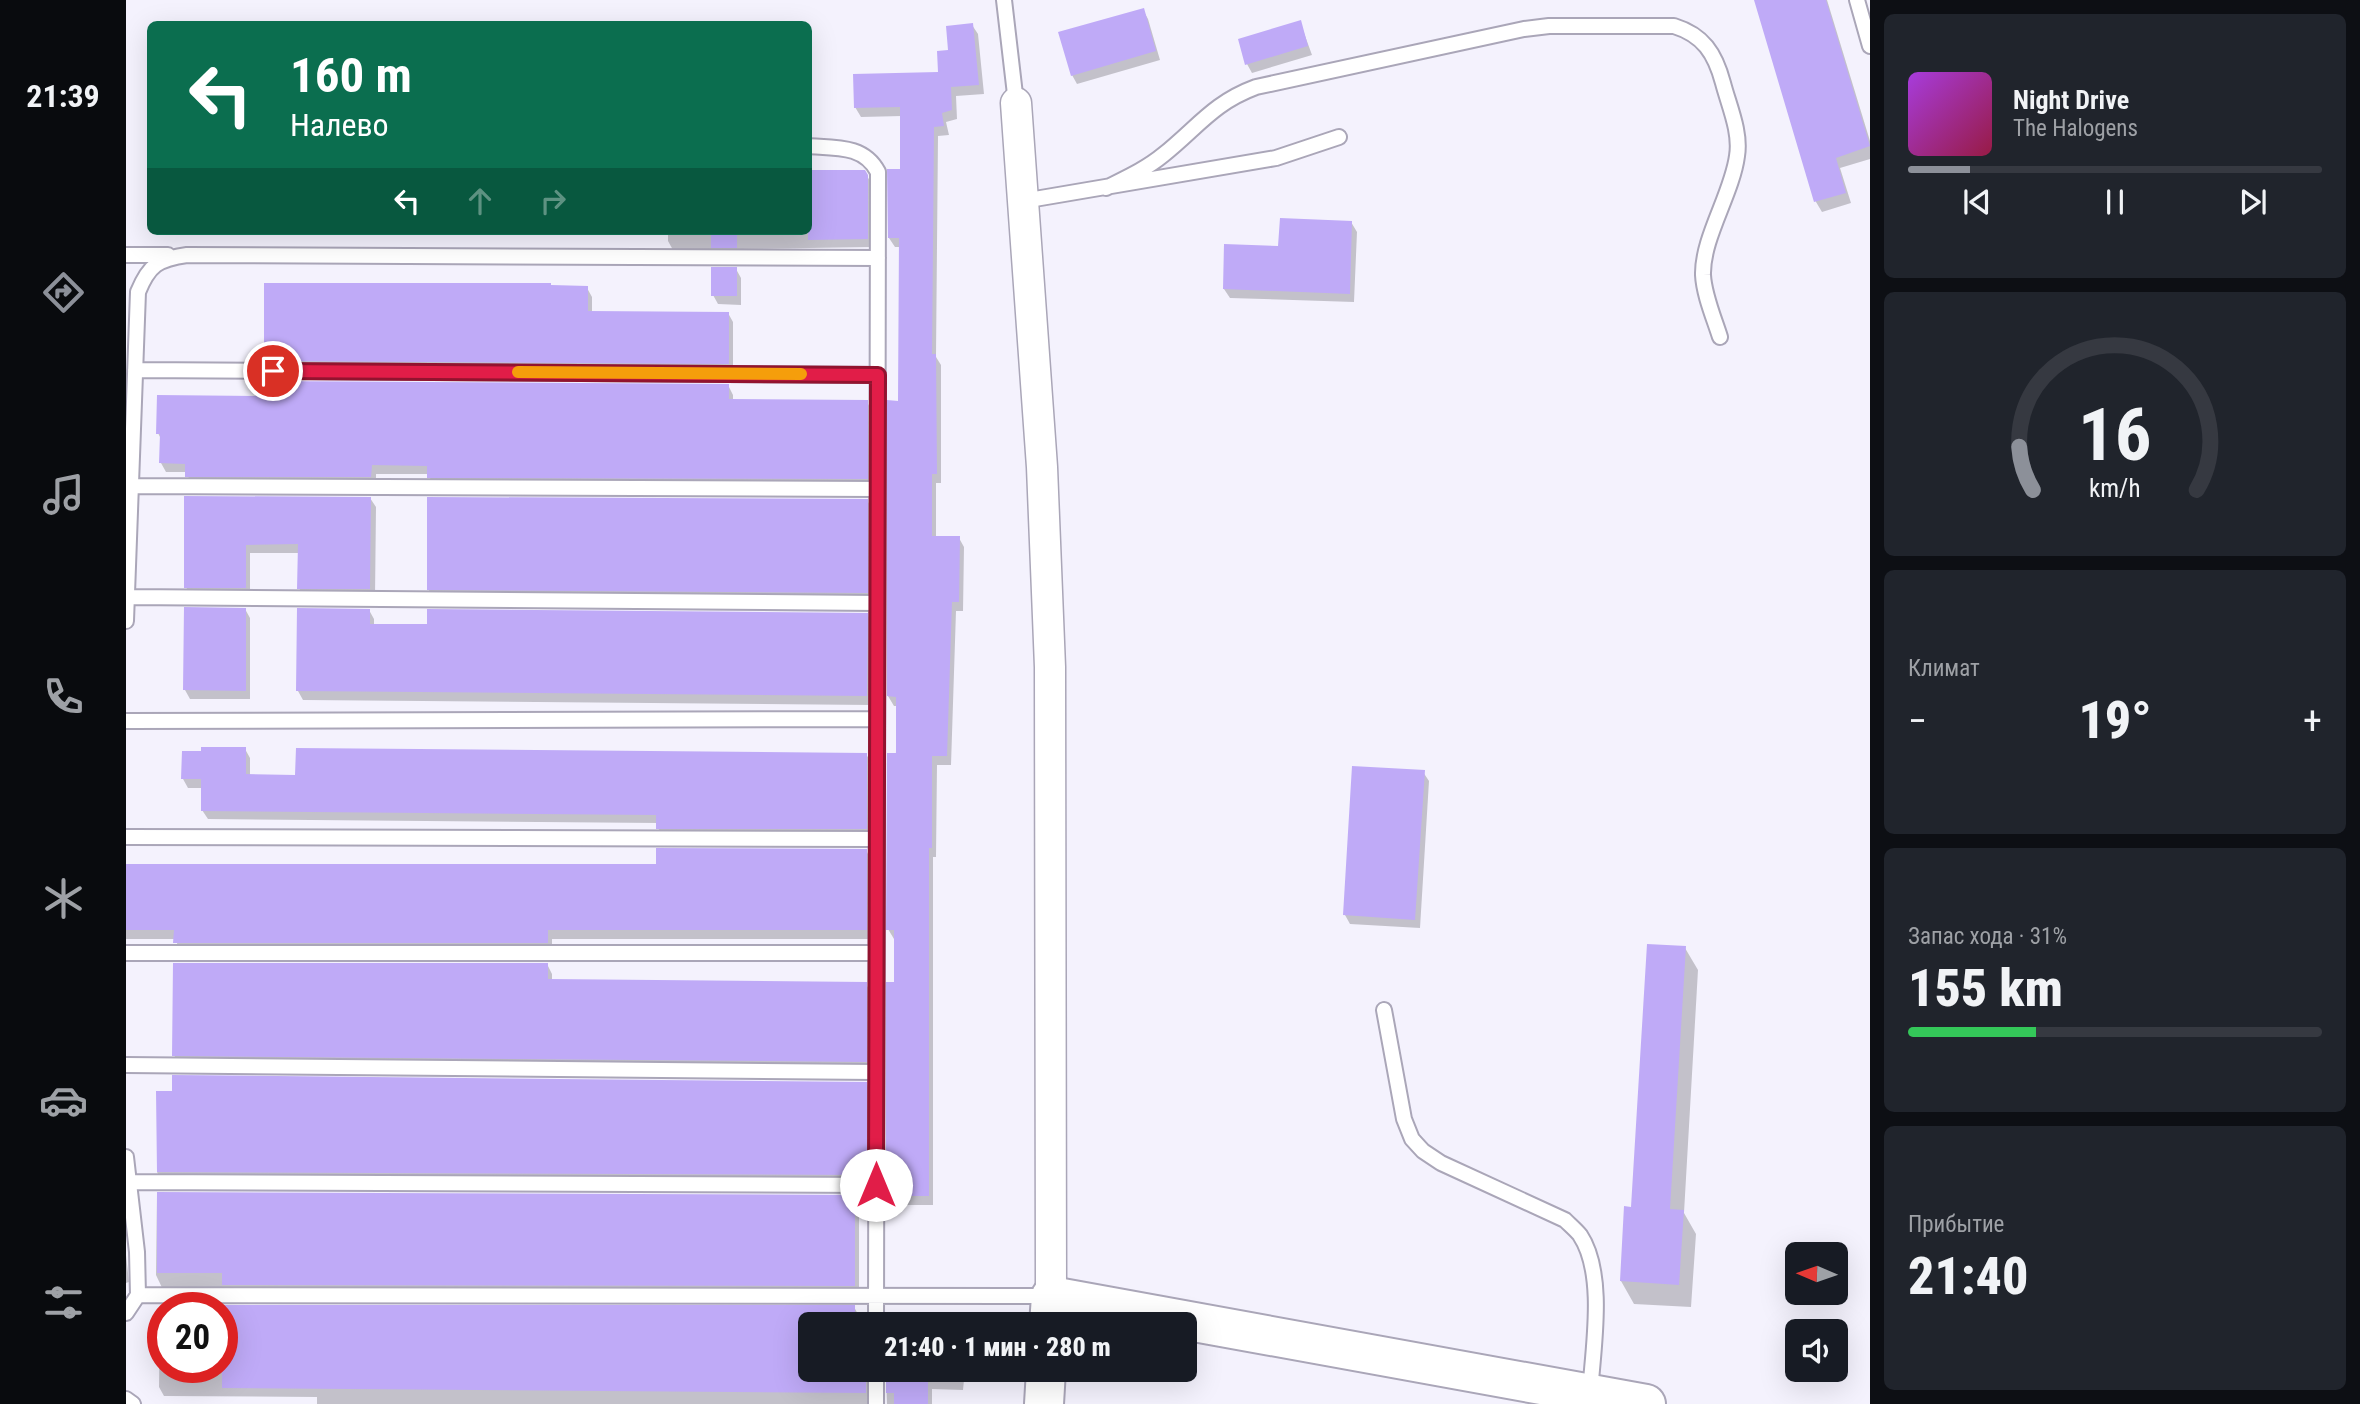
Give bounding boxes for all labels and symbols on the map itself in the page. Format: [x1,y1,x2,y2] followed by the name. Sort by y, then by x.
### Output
[243,341,303,401] pin
[839,1148,913,1222] position arrow
[1785,1242,1848,1306] north arrow
[147,1292,238,1383] speed limit sign: 20

